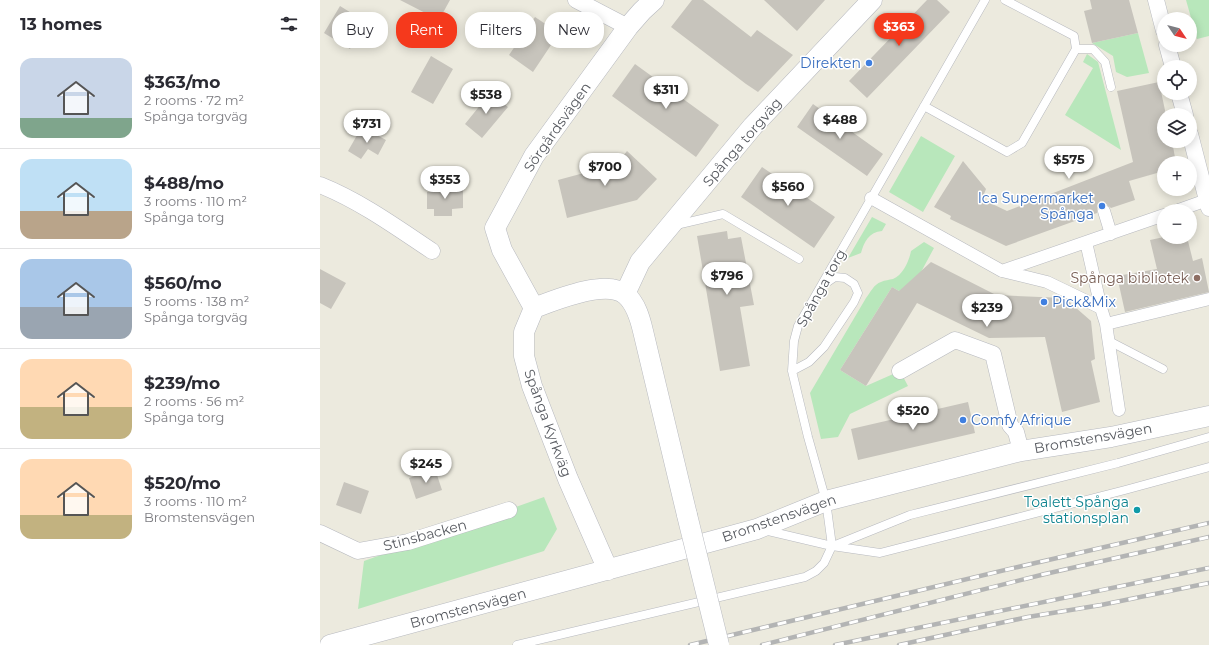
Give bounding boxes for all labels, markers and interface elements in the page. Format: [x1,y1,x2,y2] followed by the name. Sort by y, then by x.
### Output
[332,12,388,48] chip: Buy
[396,12,457,48] chip: Rent
[465,12,536,48] chip: Filters
[544,12,604,48] chip: New
[1157,12,1197,52] north arrow
[1157,12,1197,244] map controls
[278,13,300,35] icon: filters
[875,13,923,47] pin: $363
[20,14,102,34] text: 13 homes
[883,18,915,34] text: $363
[800,54,861,72] place label: Direkten
[864,58,874,68] marker: Direkten
[1157,60,1197,100] button: locate
[144,72,220,92] text: $363/mo
[52,74,100,122] icon: home
[642,76,690,110] pin: $311
[519,79,595,175] street label: Sörgårdsvägen
[462,81,510,115] pin: $538
[653,81,679,97] text: $311
[470,86,502,102] text: $538
[144,92,244,108] text: 2 rooms · 72 m²
[699,94,785,190] street label: Spånga torgväg
[816,106,864,140] pin: $488
[144,108,248,124] text: Spånga torgväg
[1157,108,1197,148] button: layers
[343,110,391,144] pin: $731
[823,111,857,127] text: $488
[353,115,381,131] text: $731
[1045,146,1093,180] pin: $575
[1053,151,1085,167] text: $575
[581,153,629,187] pin: $700
[1157,156,1197,196] button: +
[588,158,622,174] text: $700
[421,166,469,200] pin: $353
[429,171,461,187] text: $353
[144,173,224,193] text: $488/mo
[764,173,812,207] pin: $560
[52,175,100,223] icon: home
[771,178,805,194] text: $560
[978,189,1094,223] place label: Ica Supermarket Spånga
[144,193,247,209] text: 3 rooms · 110 m²
[1097,201,1107,211] marker: Ica Supermarket Spånga
[1157,204,1197,244] button: −
[144,209,224,225] text: Spånga torg
[792,246,850,330] street label: Spånga torg
[703,262,751,296] pin: $796
[711,267,743,283] text: $796
[1070,269,1190,287] place label: Spånga bibliotek
[144,273,222,293] text: $560/mo
[1192,273,1202,283] marker: Spånga bibliotek
[52,275,100,323] icon: home
[144,293,249,309] text: 5 rooms · 138 m²
[1052,293,1116,311] place label: Pick&Mix
[963,294,1011,328] pin: $239
[1039,297,1049,307] marker: Pick&Mix
[971,299,1003,315] text: $239
[144,309,248,325] text: Spånga torgväg
[520,367,576,479] street label: Spånga Kyrkväg
[144,373,220,393] text: $239/mo
[52,375,100,423] icon: home
[144,393,244,409] text: 2 rooms · 56 m²
[889,397,937,431] pin: $520
[897,402,929,418] text: $520
[144,409,224,425] text: Spånga torg
[971,411,1072,429] place label: Comfy Afrique
[958,415,968,425] marker: Comfy Afrique
[1033,419,1153,457] street label: Bromstensvägen
[402,450,450,484] pin: $245
[410,455,442,471] text: $245
[144,473,221,493] text: $520/mo
[52,475,100,523] icon: home
[720,490,838,546] street label: Bromstensvägen
[144,493,247,509] text: 3 rooms · 110 m²
[1024,493,1129,527] place label: Toalett Spånga stationsplan
[1132,505,1142,515] marker: Toalett Spånga stationsplan
[144,509,255,525] text: Bromstensvägen
[381,515,469,555] street label: Stinsbacken
[408,584,528,632] street label: Bromstensvägen

